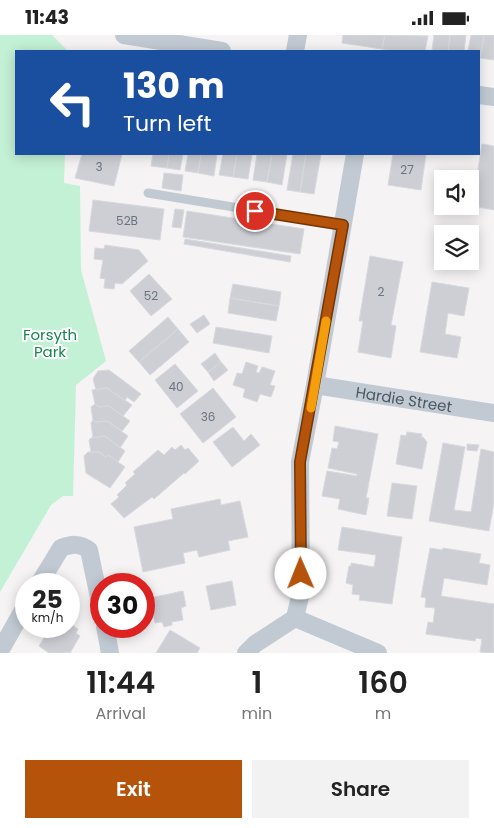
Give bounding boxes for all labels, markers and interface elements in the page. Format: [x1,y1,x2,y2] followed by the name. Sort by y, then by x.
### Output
[25,4,69,31] text: 11:43
[123,61,225,110] text: 130 m
[40,70,105,135] icon: left
[123,108,211,139] text: Turn left
[95,158,103,175] house number: 3
[400,161,414,178] house number: 27
[434,170,479,270] map controls
[434,170,479,215] button: sound
[234,190,276,232] pin
[241,197,269,225] icon: arrive
[116,212,138,229] house number: 52B
[434,225,479,270] button: layers
[378,283,385,300] house number: 2
[144,287,158,304] house number: 52
[23,324,77,362] park label: Forsyth Park
[168,378,184,395] house number: 40
[354,381,454,417] street label: Hardie Street
[201,408,215,425] house number: 36
[274,547,326,599] position arrow
[90,573,155,638] speed limit sign: 30
[32,582,63,617] text: 25
[32,609,63,626] text: km/h
[86,661,155,704] text: 11:44
[251,661,262,704] text: 1
[358,661,408,704] text: 160
[96,702,146,725] text: Arrival
[242,702,272,725] text: min
[375,702,391,725] text: m
[25,760,242,818] button: Exit
[252,760,469,818] button: Share

